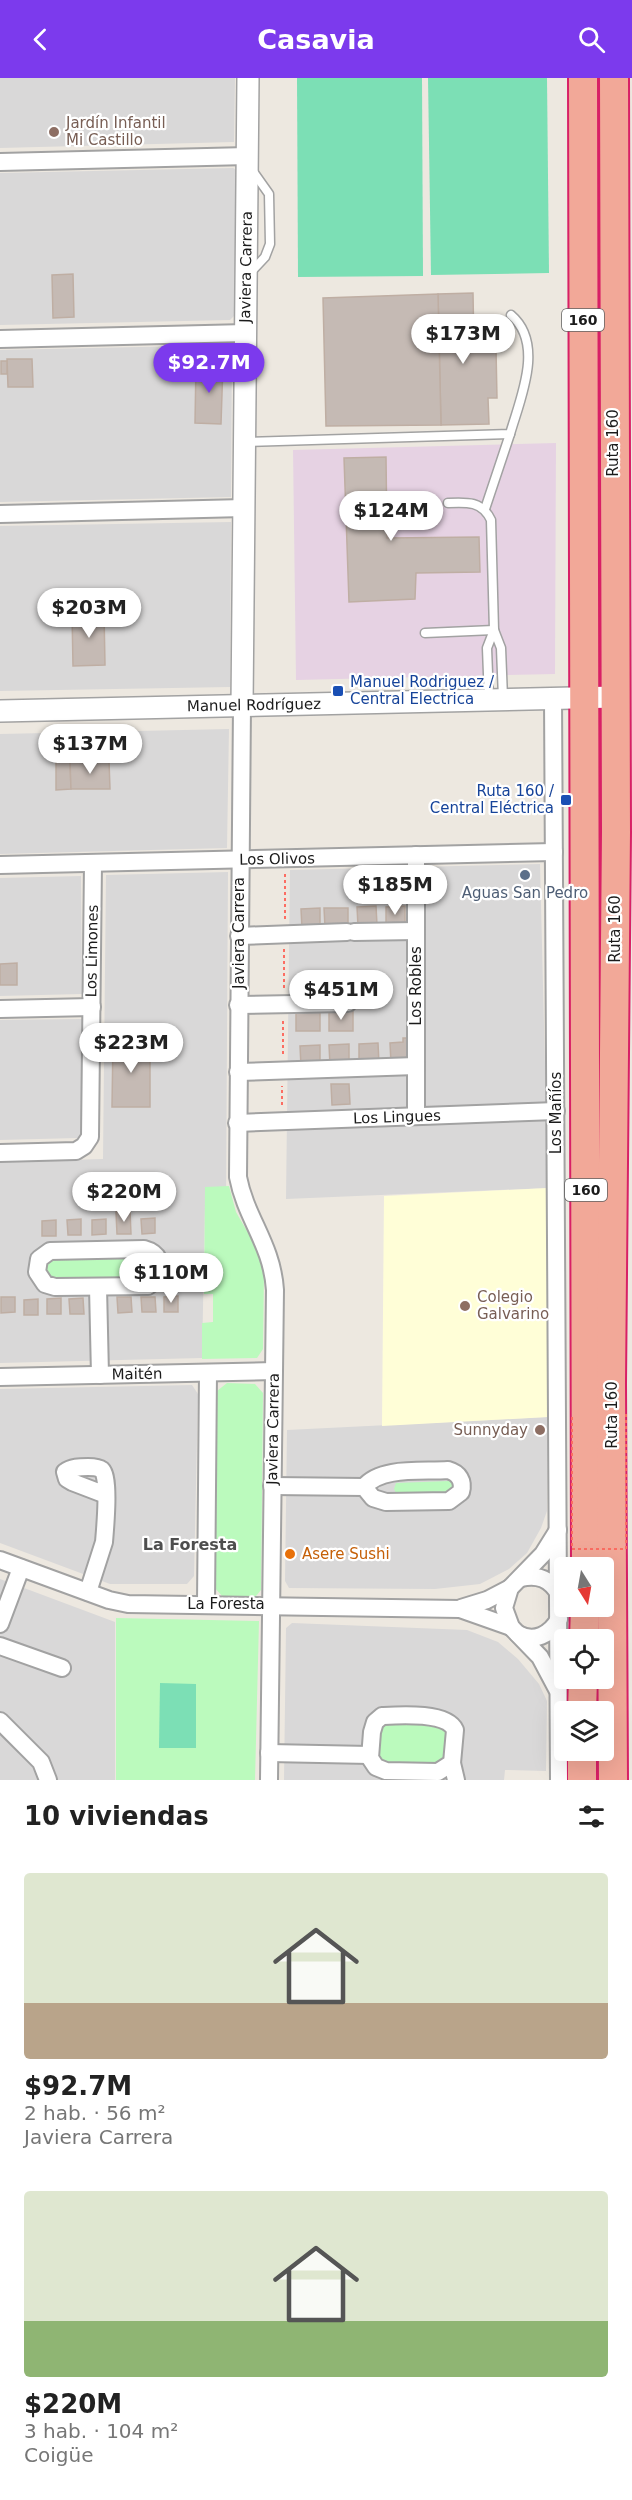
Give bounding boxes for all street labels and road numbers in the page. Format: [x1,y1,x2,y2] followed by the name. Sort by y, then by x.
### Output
[236,211,256,324] street label: Javiera Carrera
[562,309,604,331] road number: 160
[604,409,622,477] street label: Ruta 160
[187,695,321,715] street label: Manuel Rodríguez
[239,849,315,869] street label: Los Olivos
[230,877,248,990] street label: Javiera Carrera
[606,895,624,963] street label: Ruta 160
[82,904,102,998] street label: Los Limones
[407,946,425,1026] street label: Los Robles
[547,1071,565,1154] street label: Los Mañíos
[353,1106,441,1128] street label: Los Lingues
[565,1179,607,1201] road number: 160
[111,1365,163,1383] street label: Maitén
[263,1373,283,1486] street label: Javiera Carrera
[603,1381,621,1449] street label: Ruta 160
[187,1595,265,1613] street label: La Foresta

